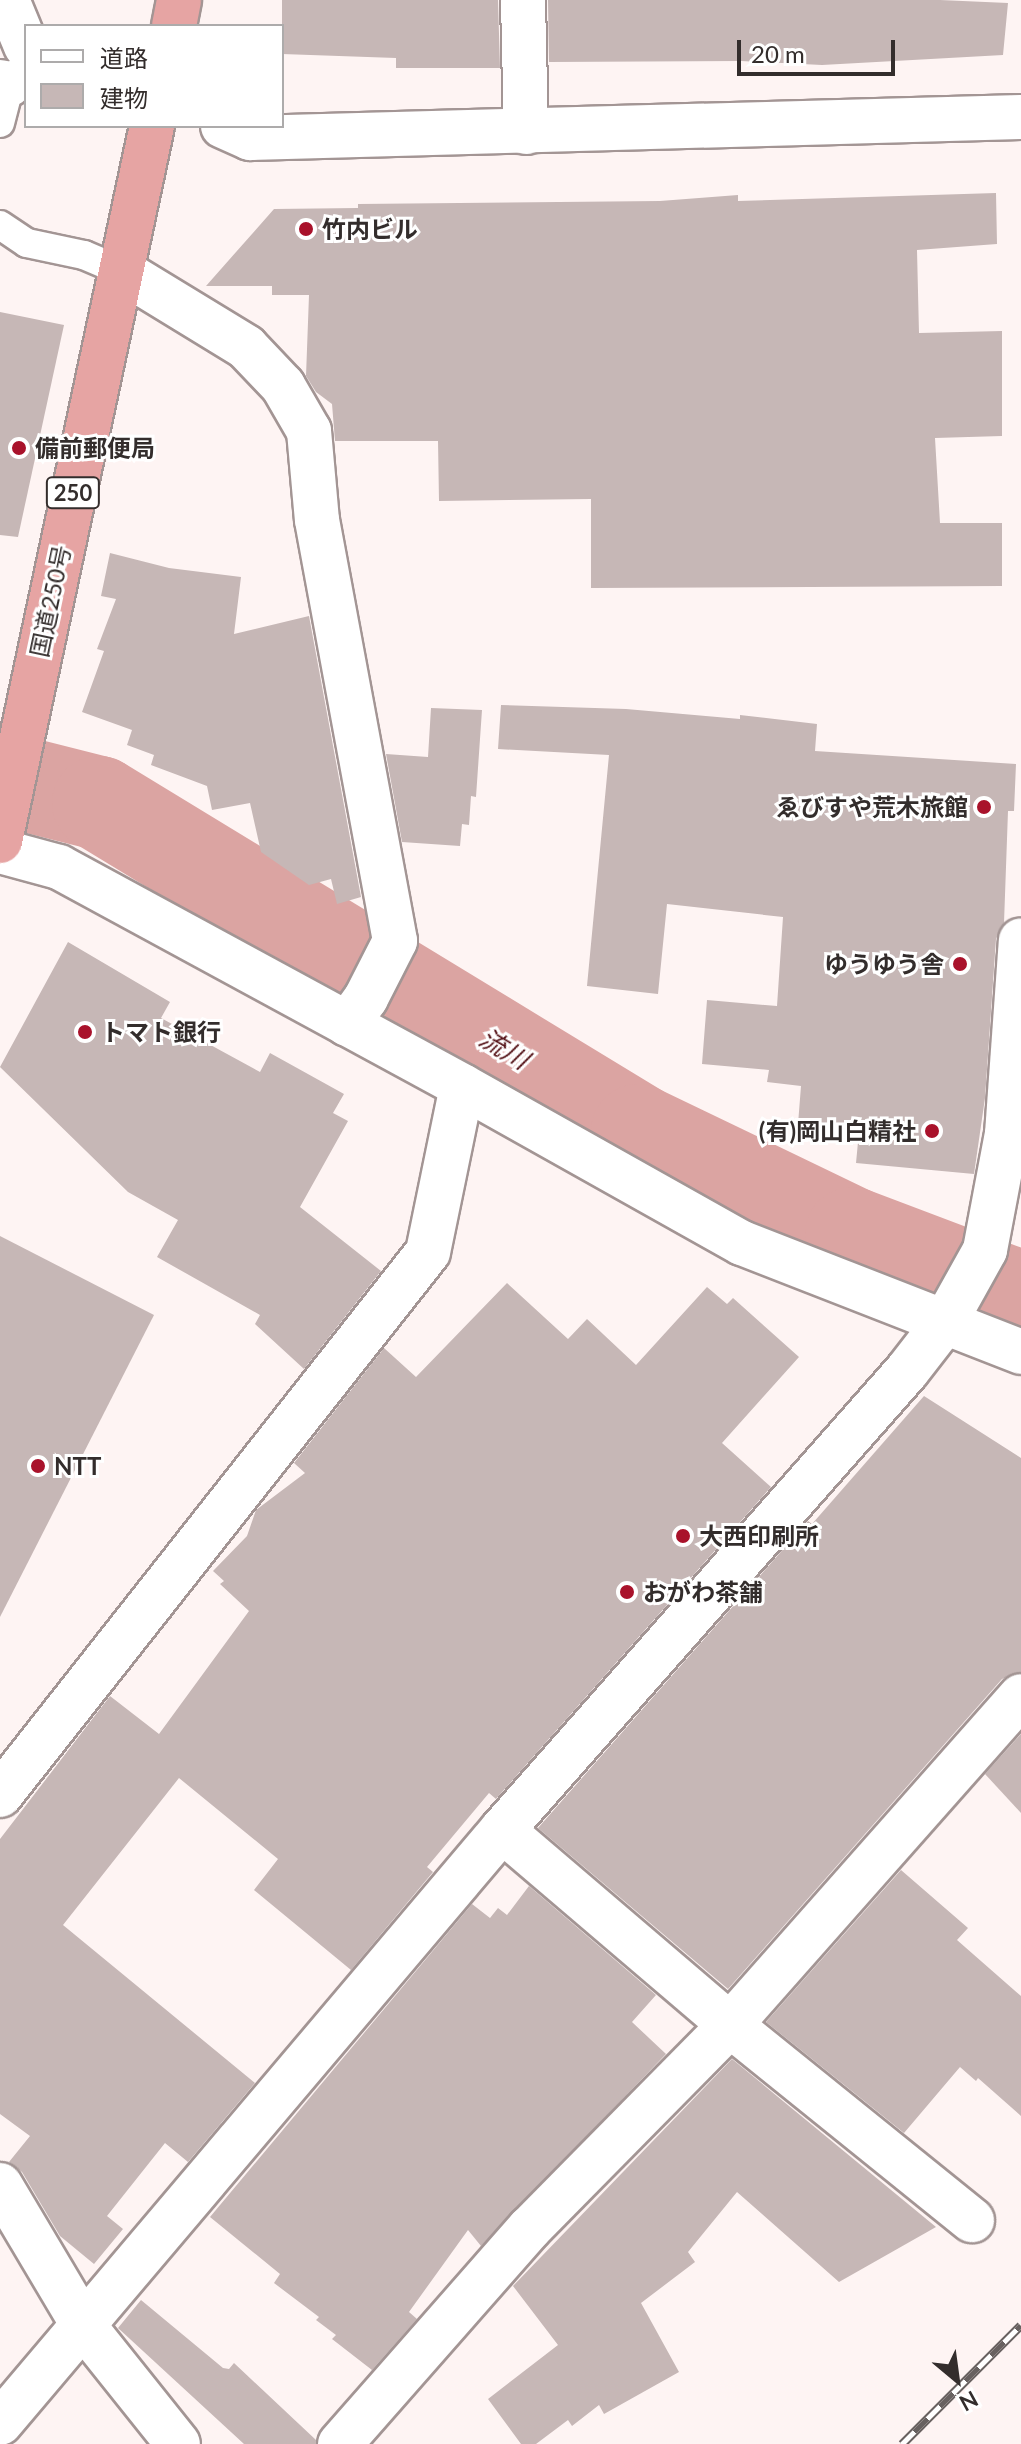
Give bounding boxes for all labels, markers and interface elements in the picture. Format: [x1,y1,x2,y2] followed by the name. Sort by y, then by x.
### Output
[24,24,284,128] legend
[741,24,899,74] scale bar
[751,39,805,68] text: 20 m
[100,43,148,72] text: 道路
[100,83,148,112] text: 建物
[322,215,418,243] place label: 竹内ビル
[297,220,315,238] marker: 竹内ビル
[35,434,155,462] place label: 備前郵便局
[10,439,28,457] marker: 備前郵便局
[45,475,101,511] road number: 250
[24,542,76,660] street label: 国道250号
[776,793,968,821] place label: ゑびすや荒木旅館
[975,798,993,816] marker: ゑびすや荒木旅館
[824,950,944,978] place label: ゆうゆう舎
[951,955,969,973] marker: ゆうゆう舎
[101,1018,221,1046] place label: トマト銀行
[474,1022,534,1076] water label: 流川
[76,1023,94,1041] marker: トマト銀行
[759,1117,916,1145] place label: (有)岡山白精社
[923,1122,941,1140] marker: (有)岡山白精社
[54,1452,101,1480] place label: NTT
[29,1457,47,1475] marker: NTT
[699,1522,819,1550] place label: 大西印刷所
[674,1527,692,1545] marker: 大西印刷所
[643,1578,763,1606] place label: おがわ茶舗
[618,1583,636,1601] marker: おがわ茶舗
[917,2340,997,2420] north arrow
[955,2386,983,2417] text: N

